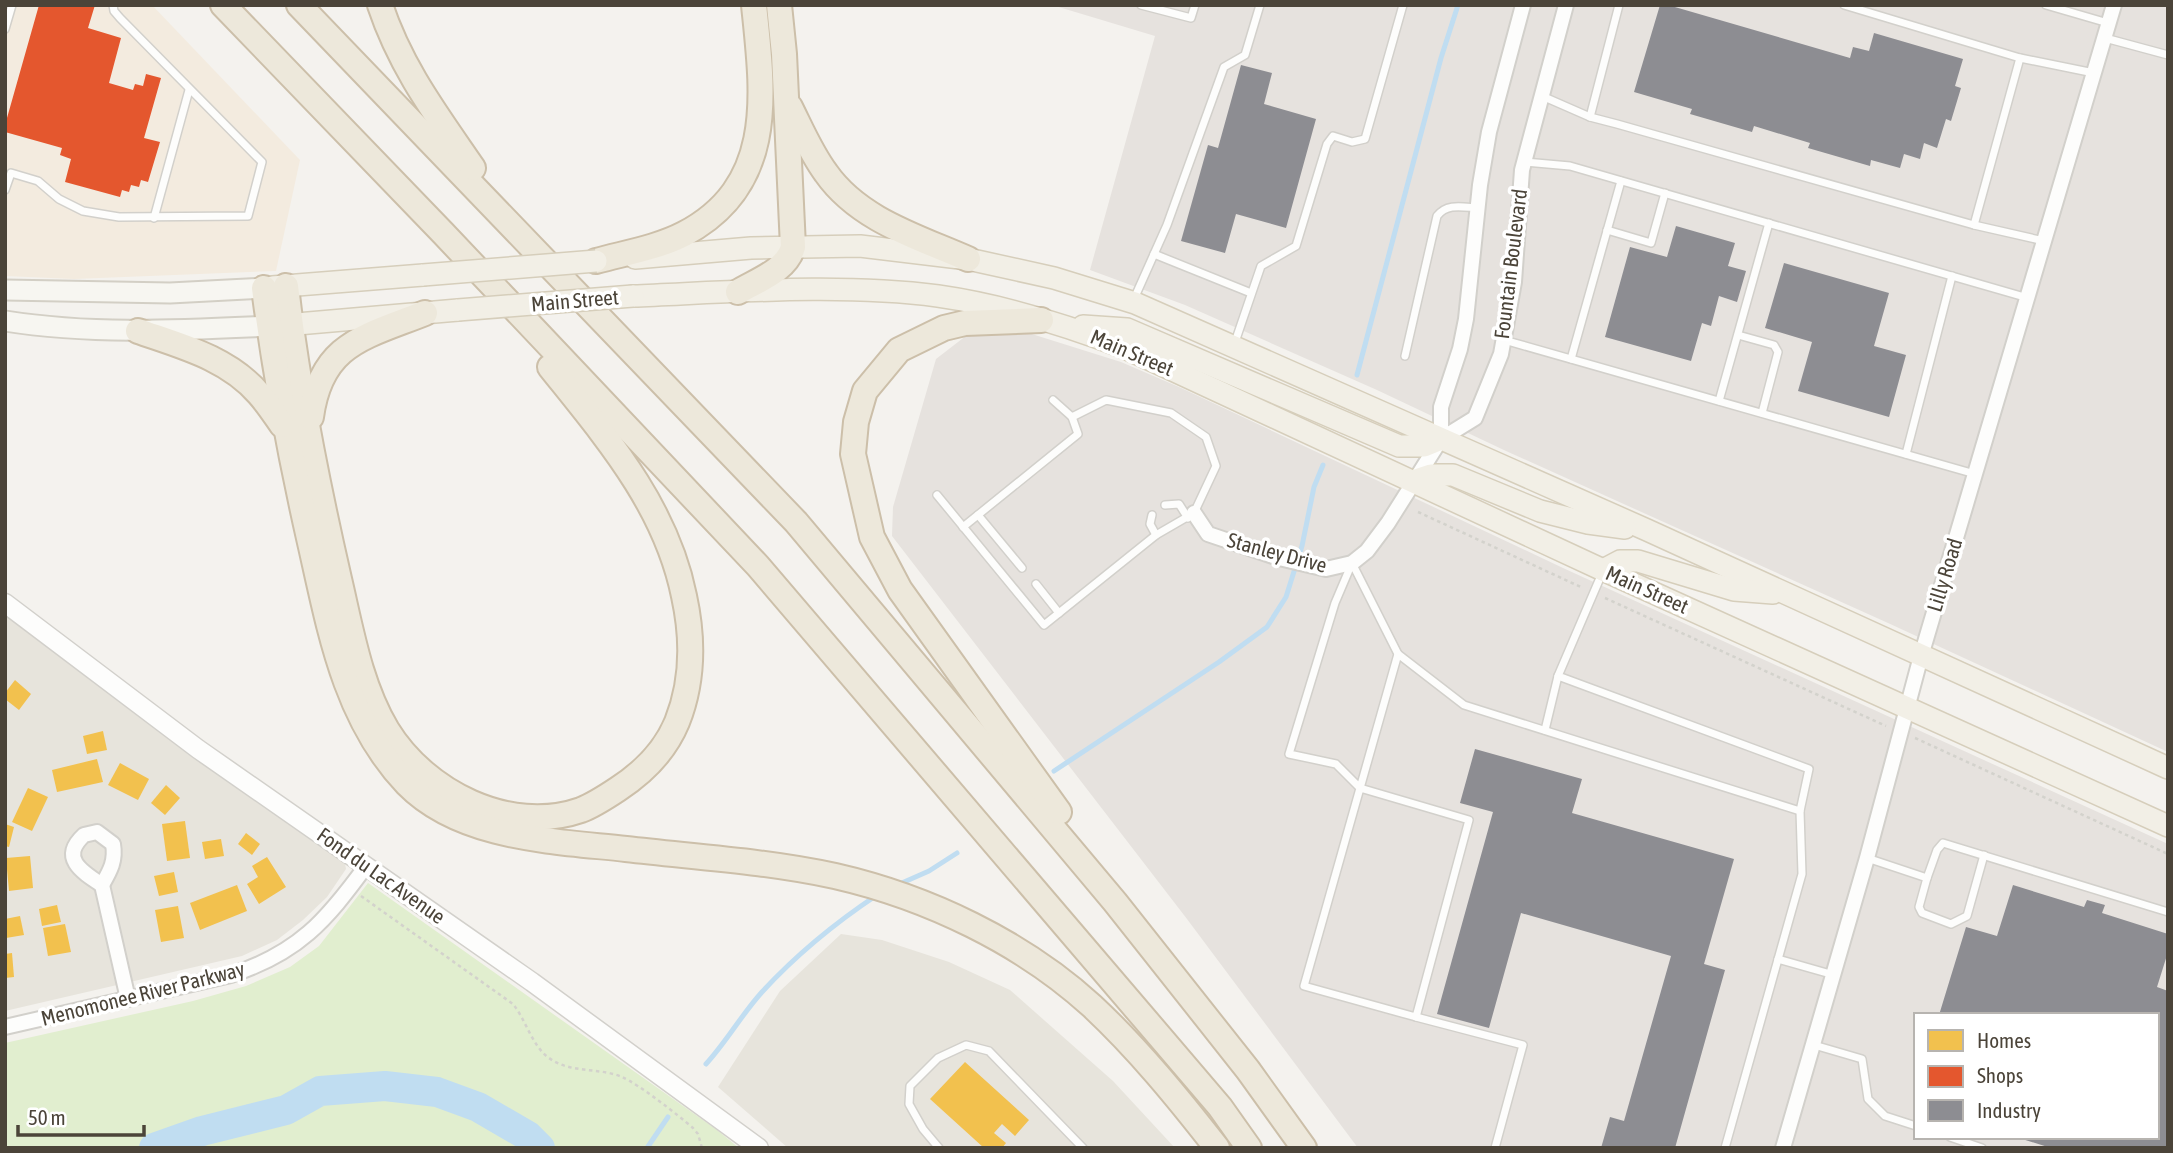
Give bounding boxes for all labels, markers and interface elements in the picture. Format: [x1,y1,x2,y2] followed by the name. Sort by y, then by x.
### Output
[1489,188,1531,340] street label: Fountain Boulevard
[530,284,620,316] street label: Main Street
[1087,324,1177,380] street label: Main Street
[1225,527,1330,577] street label: Stanley Drive
[1922,535,1967,614] street label: Lilly Road
[1602,560,1692,618] street label: Main Street
[313,822,450,928] street label: Fond du Lac Avenue
[39,956,247,1030] street label: Menomonee River Parkway
[1914,1013,2159,1139] legend
[1977,1028,2031,1052] text: Homes
[1977,1063,2023,1087] text: Shops
[18,1094,144,1138] scale bar
[1977,1098,2041,1122] text: Industry
[28,1105,66,1129] text: 50 m

